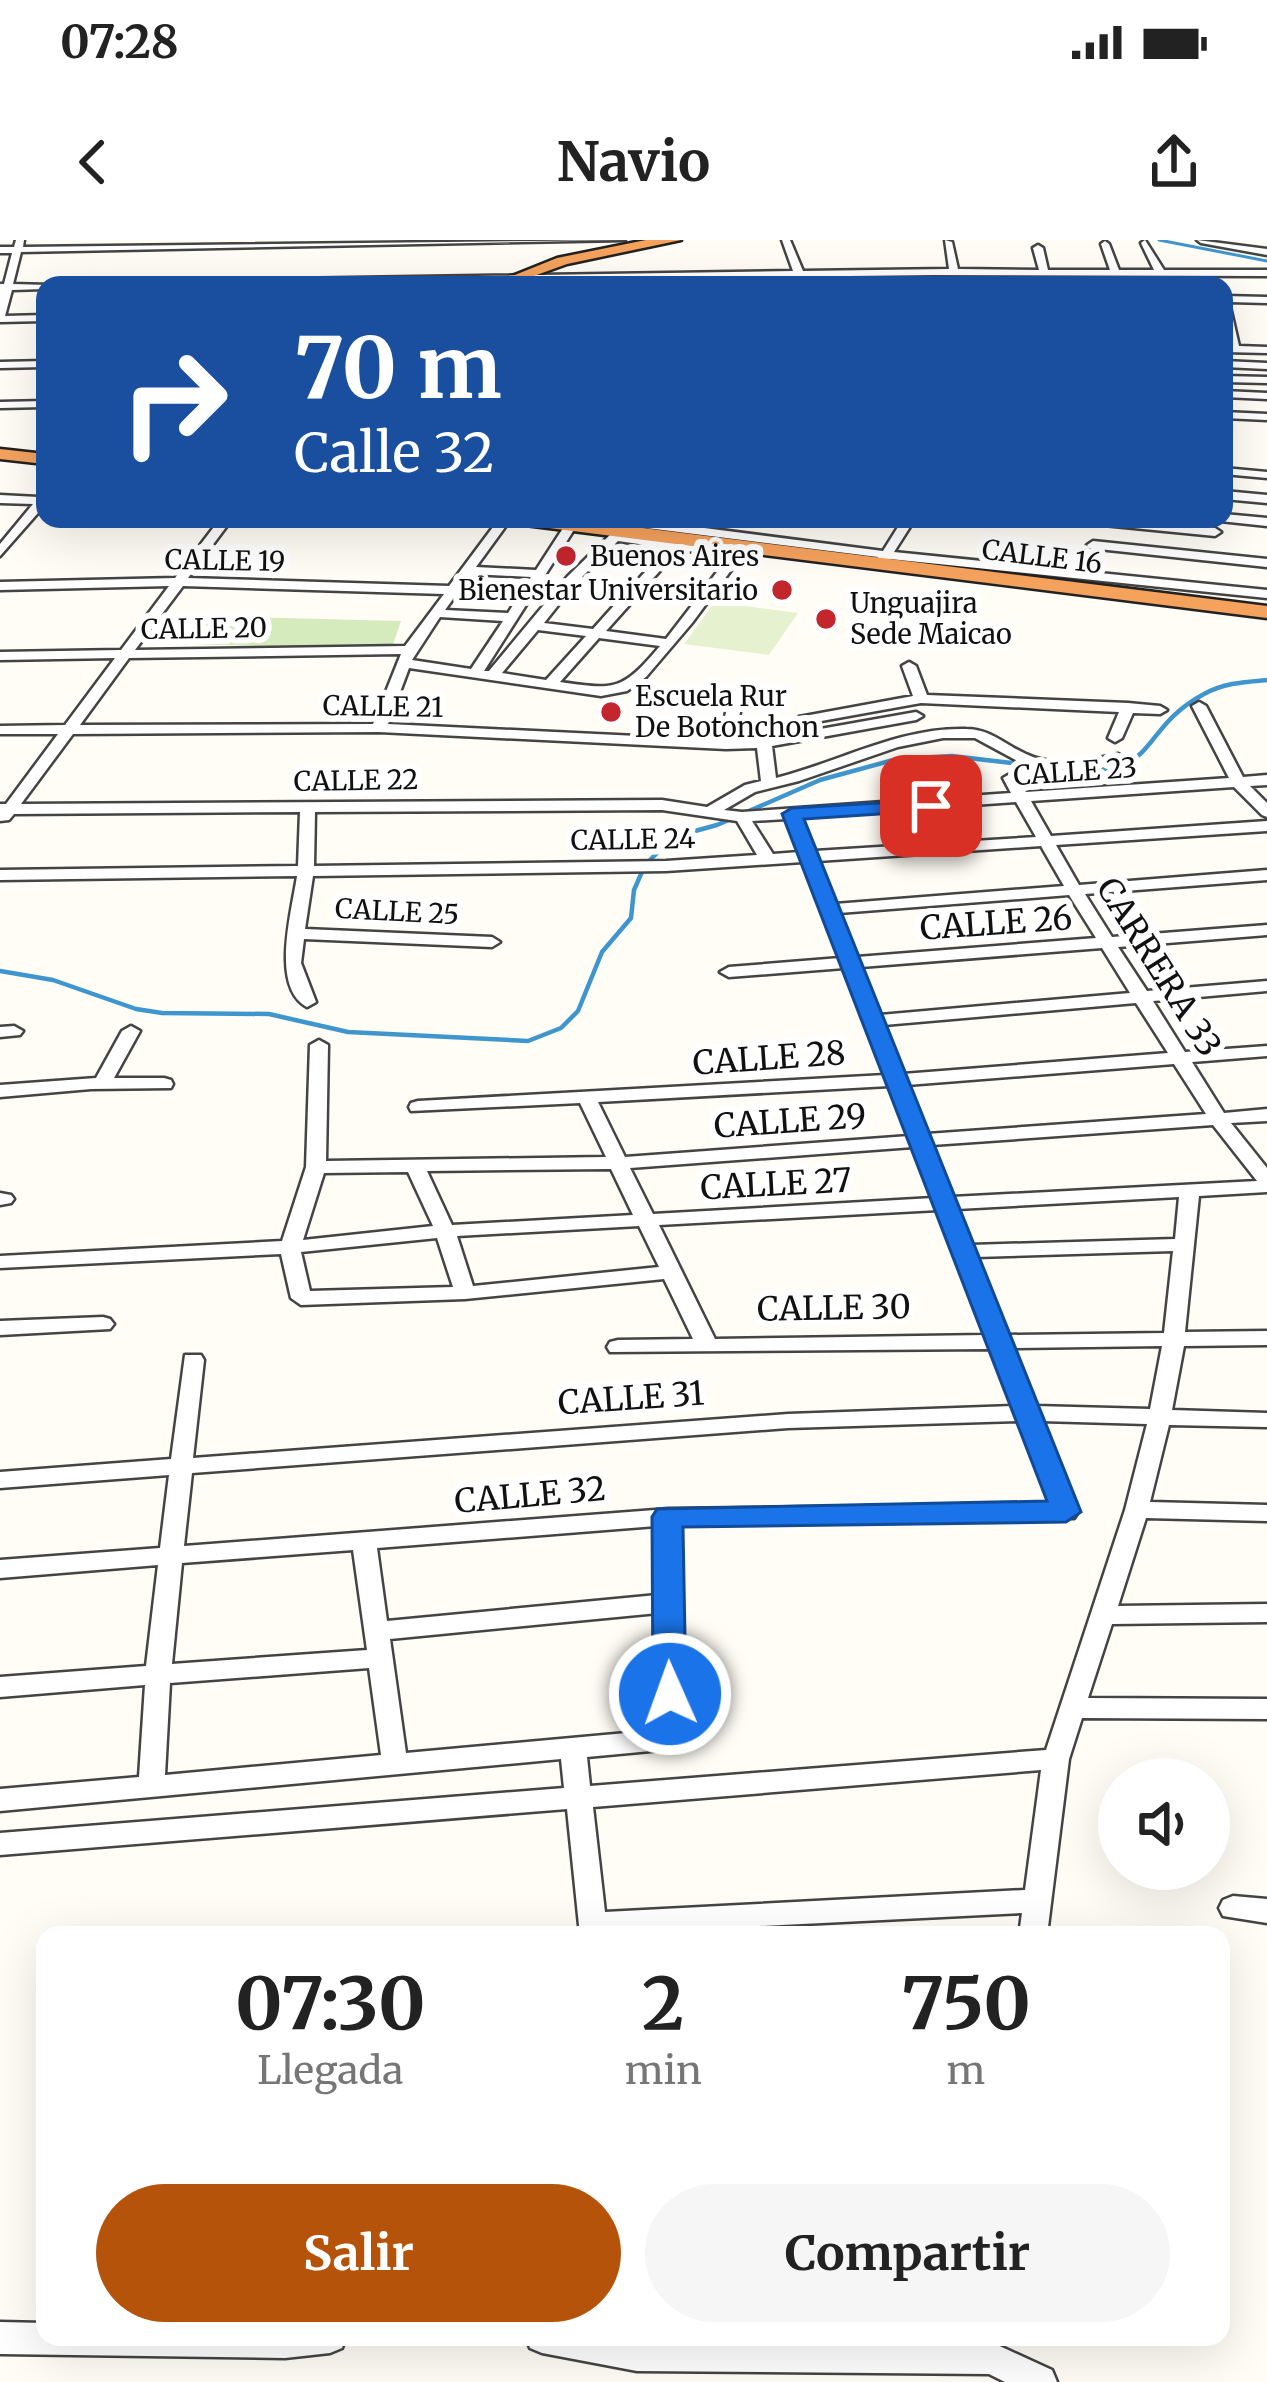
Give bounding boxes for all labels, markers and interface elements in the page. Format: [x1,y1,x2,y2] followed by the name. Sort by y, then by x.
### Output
[60,14,179,70] text: 07:28
[557,128,710,196] text: Navio
[60,129,126,195] icon: back
[1141,129,1207,195] icon: share
[294,315,502,421] text: 70 m
[96,324,252,480] icon: right
[294,419,495,487] text: Calle 32
[980,532,1104,580] street label: CALLE 16
[590,539,759,573] place label: Buenos Aires
[164,542,286,578] street label: CALLE 19
[553,543,579,569] marker: Buenos Aires
[458,573,758,607] place label: Bienestar Universitario
[769,577,795,603] marker: Bienestar Universitario
[850,586,1012,651] place label: Unguajira Sede Maicao
[813,606,839,632] marker: Unguajira Sede Maicao
[141,610,267,646] street label: CALLE 20
[635,679,819,744] place label: Escuela Rur De Botonchon
[322,688,444,724] street label: CALLE 21
[598,699,624,725] marker: Escuela Rur De Botonchon
[1012,750,1138,792] street label: CALLE 23
[880,755,982,857] pin
[293,762,419,798] street label: CALLE 22
[898,773,964,839] icon: arrive
[570,821,696,857] street label: CALLE 24
[1088,870,1230,1064] street label: CARRERA 33
[334,891,460,931] street label: CALLE 25
[918,897,1074,949] street label: CALLE 26
[691,1032,847,1084] street label: CALLE 28
[712,1095,868,1147] street label: CALLE 29
[699,1160,853,1208] street label: CALLE 27
[757,1286,911,1330] street label: CALLE 30
[557,1372,705,1424] street label: CALLE 31
[453,1468,607,1522] street label: CALLE 32
[607,1631,733,1757] position arrow
[1098,1758,1230,1890] map controls
[1098,1758,1230,1890] button: sound
[235,1958,426,2049] text: 07:30
[642,1958,684,2049] text: 2
[901,1958,1031,2049] text: 750
[257,2046,403,2095] text: Llegada
[625,2046,702,2095] text: min
[947,2046,985,2095] text: m
[96,2184,621,2322] button: Salir
[645,2184,1170,2322] button: Compartir

